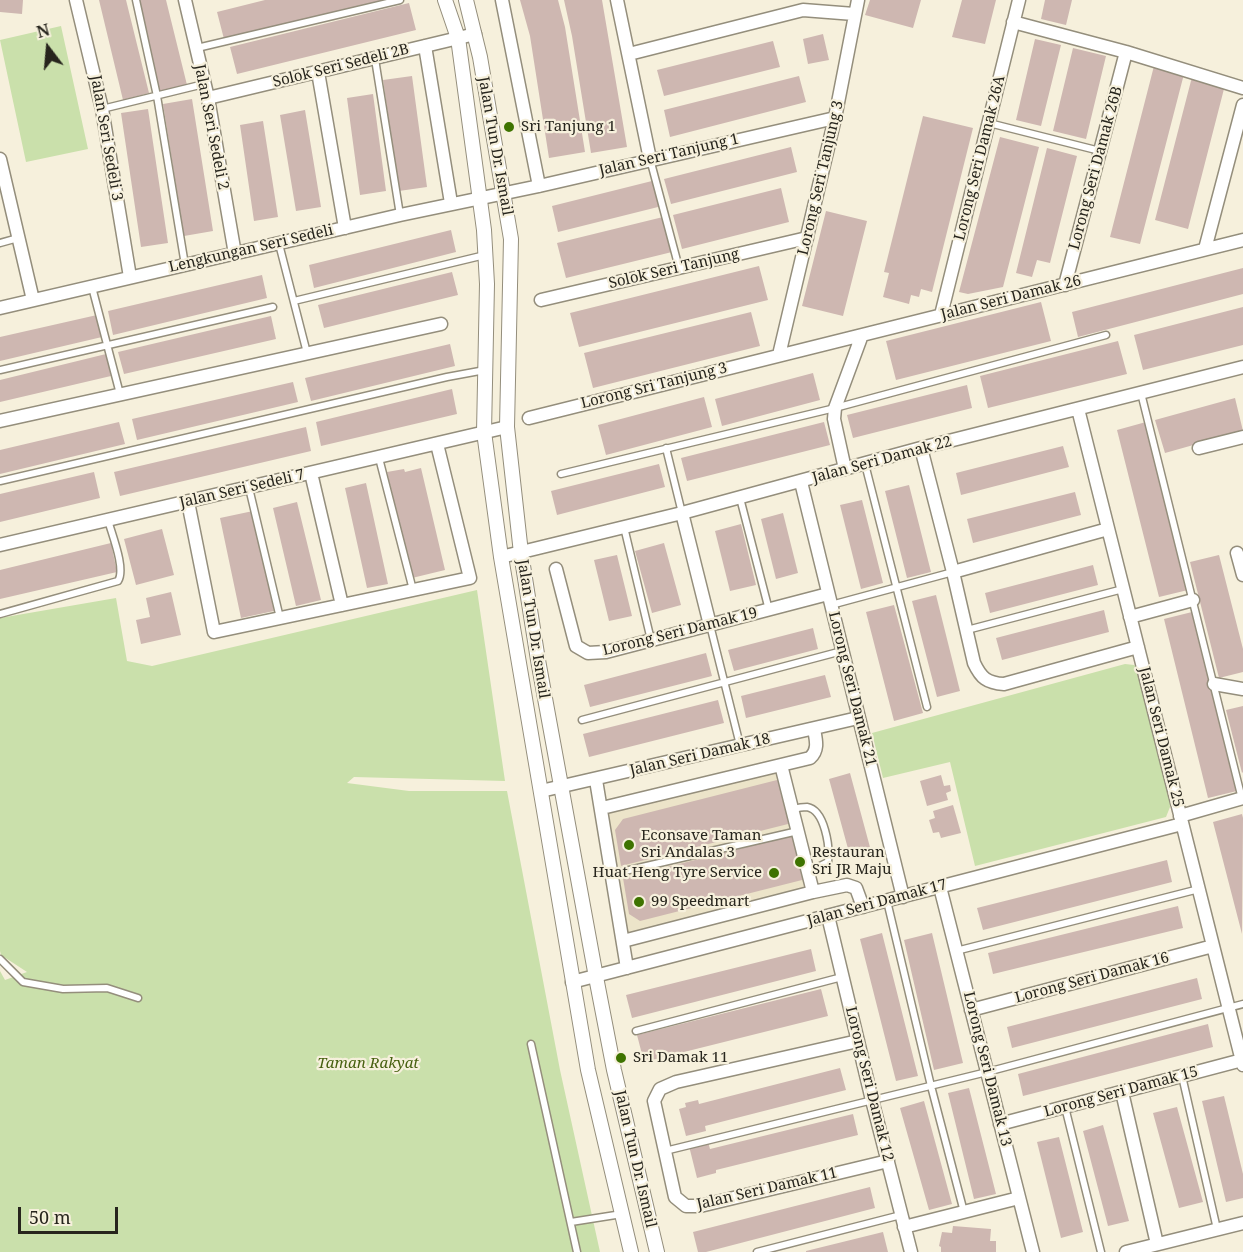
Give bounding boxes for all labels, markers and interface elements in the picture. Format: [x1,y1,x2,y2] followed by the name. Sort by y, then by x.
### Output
[18,18,78,78] north arrow
[34,18,52,43] text: N
[271,40,411,92] street label: Solok Seri Sedeli 2B
[190,63,232,191] street label: Jalan Seri Sedeli 2
[86,74,126,202] street label: Jalan Seri Sedeli 3
[951,74,1009,242] street label: Lorong Seri Damak 26A
[474,75,516,217] street label: Jalan Tun Dr. Ismail
[1065,84,1127,252] street label: Lorong Seri Damak 26B
[794,99,848,257] street label: Lorong Seri Tanjung 3
[521,118,616,136] place label: Sri Tanjung 1
[502,120,516,134] marker: Sri Tanjung 1
[597,130,741,180] street label: Jalan Seri Tanjung 1
[167,221,335,277] street label: Lengkungan Seri Sedeli
[607,245,741,293] street label: Solok Seri Tanjung
[939,272,1083,324] street label: Jalan Seri Damak 26
[579,359,729,413] street label: Lorong Sri Tanjung 3
[810,433,954,487] street label: Jalan Seri Damak 22
[178,466,306,512] street label: Jalan Seri Sedeli 7
[513,558,553,700] street label: Jalan Tun Dr. Ismail
[601,604,759,660] street label: Lorong Seri Damak 19
[824,610,880,768] street label: Lorong Seri Damak 21
[1135,665,1187,809] street label: Jalan Seri Damak 25
[628,730,772,780] street label: Jalan Seri Damak 18
[641,827,761,862] place label: Econsave Taman Sri Andalas 3
[622,838,636,852] marker: Econsave Taman Sri Andalas 3
[812,844,892,879] place label: Restauran Sri JR Maju
[793,855,807,869] marker: Restauran Sri JR Maju
[593,864,762,882] place label: Huat Heng Tyre Service
[767,866,781,880] marker: Huat Heng Tyre Service
[805,876,949,930] street label: Jalan Seri Damak 17
[651,893,749,911] place label: 99 Speedmart
[632,895,646,909] marker: 99 Speedmart
[1013,949,1171,1007] street label: Lorong Seri Damak 16
[959,990,1015,1148] street label: Lorong Seri Damak 13
[841,1005,897,1163] street label: Lorong Seri Damak 12
[633,1049,728,1067] place label: Sri Damak 11
[614,1051,628,1065] marker: Sri Damak 11
[317,1055,419,1073] park label: Taman Rakyat
[1042,1063,1200,1121] street label: Lorong Seri Damak 15
[610,1088,660,1230] street label: Jalan Tun Dr. Ismail
[695,1164,839,1214] street label: Jalan Seri Damak 11
[21,1195,122,1233] scale bar
[29,1205,71,1229] text: 50 m

